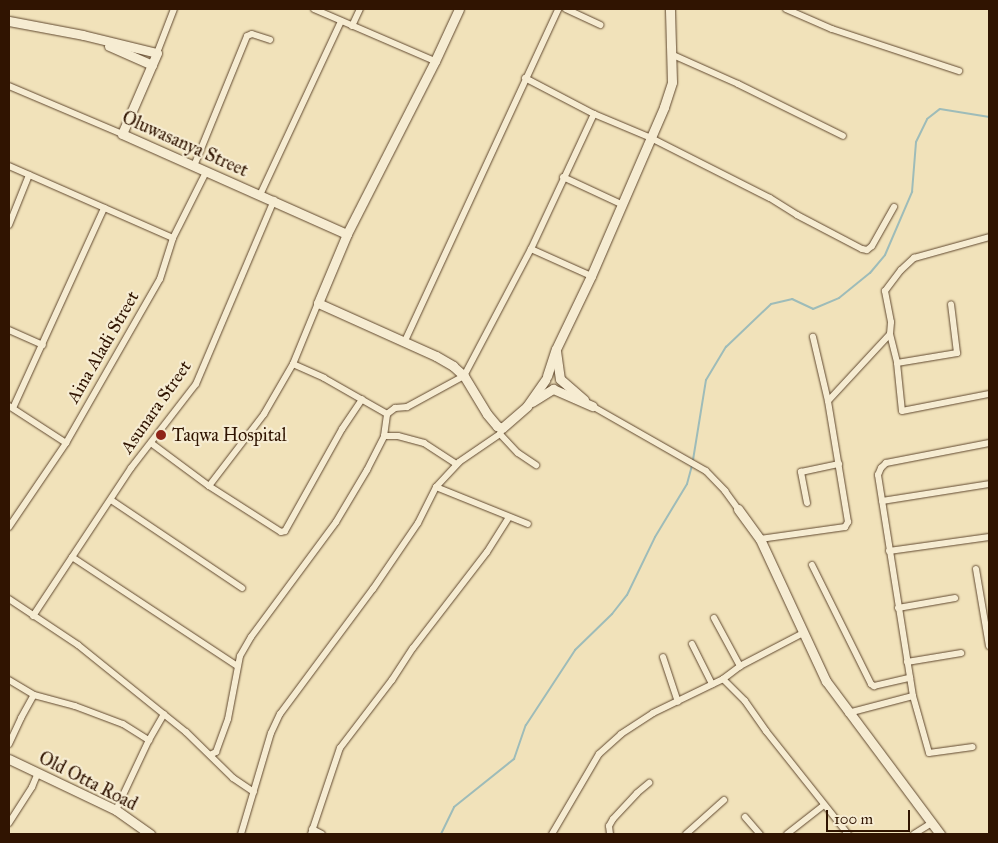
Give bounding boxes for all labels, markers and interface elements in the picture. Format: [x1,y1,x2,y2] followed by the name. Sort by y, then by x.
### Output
[119,107,251,181] street label: Oluwasanya Street
[62,287,144,407] street label: Aina Aladi Street
[116,356,196,458] street label: Asunara Street
[172,424,287,446] place label: Taqwa Hospital
[154,428,168,442] marker: Taqwa Hospital
[35,747,141,815] street label: Old Otta Road
[828,800,912,832] scale bar
[834,810,873,828] text: 100 m

